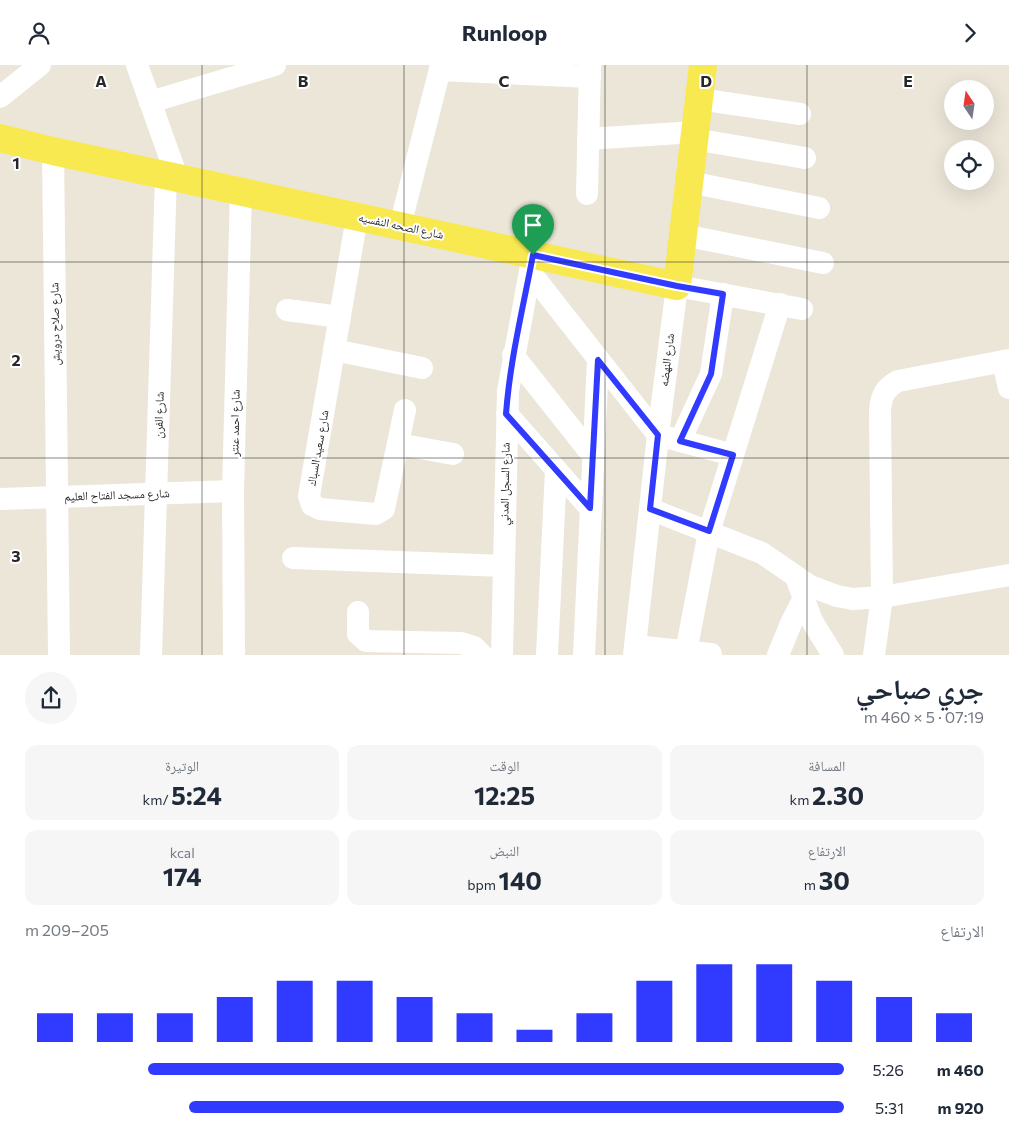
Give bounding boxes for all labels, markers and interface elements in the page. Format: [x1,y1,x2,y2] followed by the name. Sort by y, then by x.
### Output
[25,19,53,47] icon: person
[462,19,547,46] text: Runloop
[956,19,984,47] icon: forward
[95,71,107,90] text: A
[298,71,309,90] text: B
[499,71,510,90] text: C
[700,71,712,90] text: D
[903,71,913,90] text: E
[944,80,994,130] north arrow
[944,80,994,190] map controls
[944,140,994,190] button: locate
[12,153,20,172] text: 1
[512,204,554,255] pin
[357,209,445,243] street label: شارع الصحه النفسيه
[519,211,547,239] icon: arrive
[46,282,64,366] street label: شارع صلاح درويش
[656,332,678,387] street label: شارع النهضه
[11,350,21,369] text: 2
[226,389,244,458] street label: شارع احمد عنتر
[150,391,168,439] street label: شارع الفرن
[303,409,333,487] street label: شارع سعيد السباك
[496,442,516,526] street label: شارع السجل المدني
[64,485,170,505] street label: شارع مسجد الفتاح العليم
[11,546,21,565] text: 3
[856,671,984,705] text: جري صباحي
[25,672,77,724] button: share
[864,707,984,726] text: 07:19 · 5 × 460 m
[165,757,199,774] text: الوتيرة
[489,757,520,774] text: الوقت
[808,757,845,774] text: المسافة
[171,780,222,810] text: 5:24
[474,780,535,810] text: 12:25
[812,780,864,810] text: 2.30
[143,791,171,808] text: /km
[790,791,812,808] text: km
[490,842,519,859] text: النبض
[808,842,846,859] text: الارتفاع
[170,844,195,861] text: kcal
[163,861,202,891] text: 174
[499,865,542,895] text: 140
[819,865,850,895] text: 30
[467,876,499,893] text: bpm
[804,876,819,893] text: m
[25,920,109,939] text: 205–209 m
[940,921,984,940] text: الارتفاع
[872,1060,904,1079] text: 5:26
[937,1060,984,1079] text: 460 m
[875,1098,904,1117] text: 5:31
[938,1098,984,1117] text: 920 m

